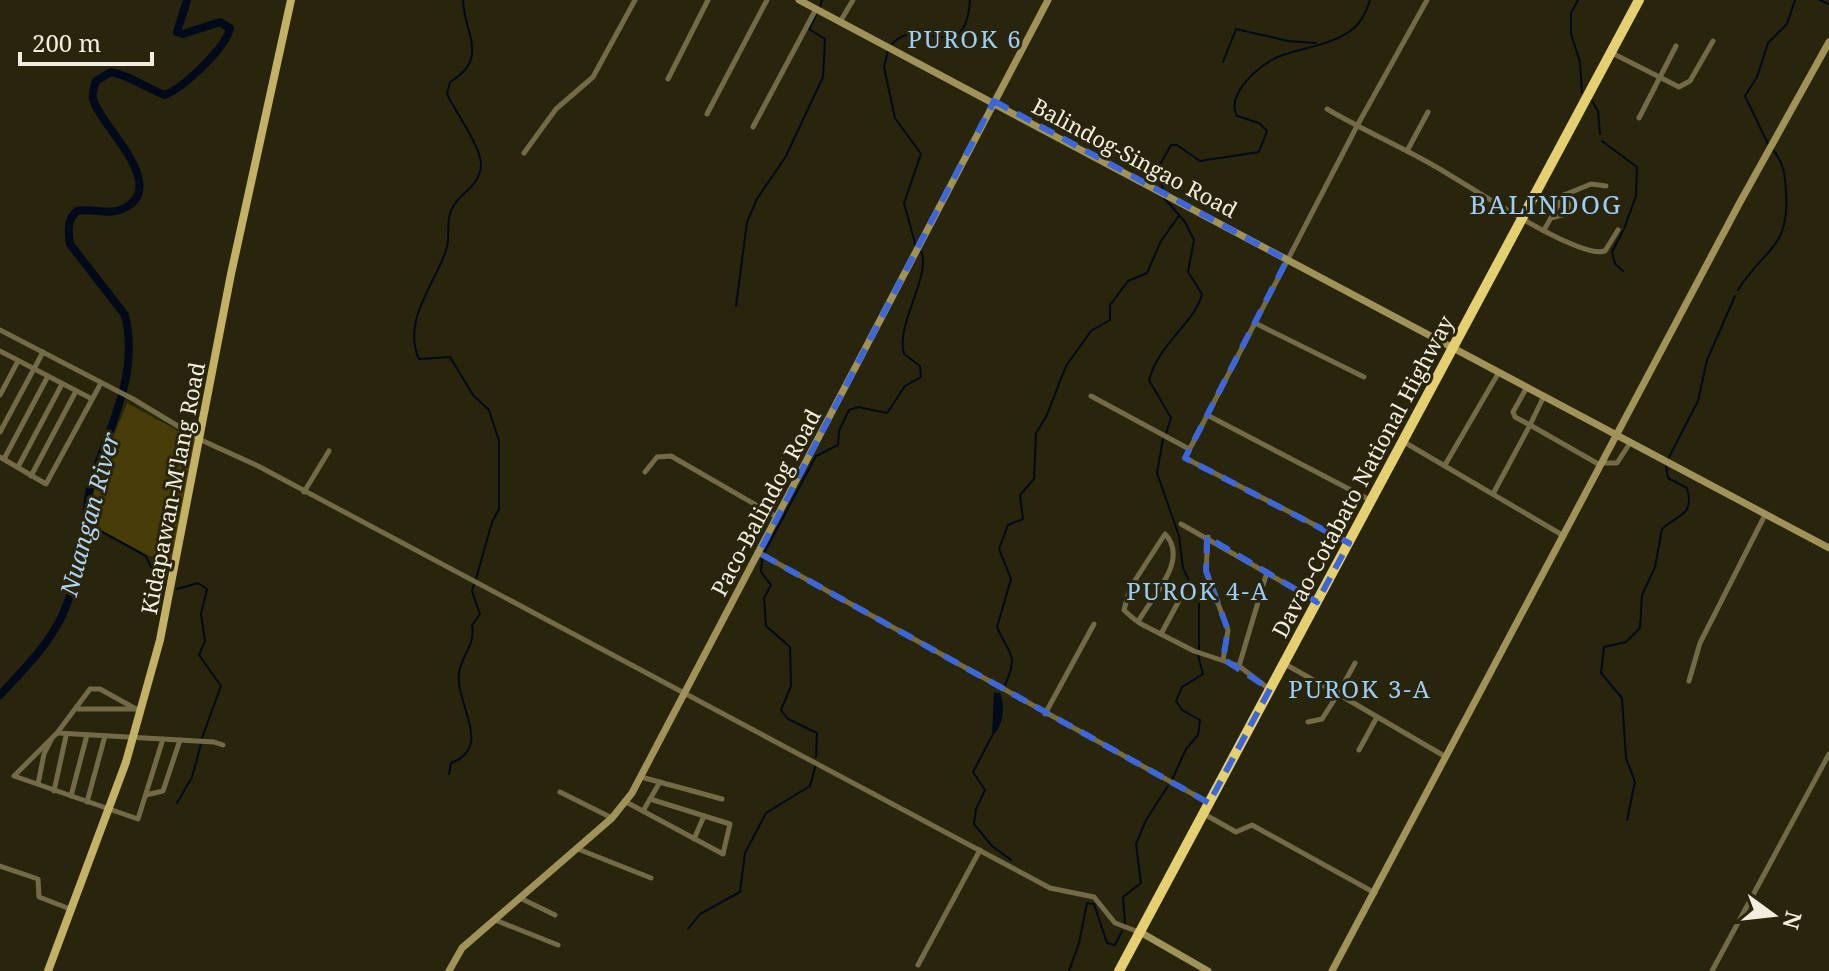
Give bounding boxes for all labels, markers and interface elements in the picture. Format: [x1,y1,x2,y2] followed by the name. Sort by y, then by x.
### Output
[20,16,152,66] scale bar
[907,22,1023,55] district label: PUROK 6
[32,26,101,59] text: 200 m
[1027,90,1243,224] street label: Balindog-Singao Road
[1469,186,1623,222] district label: BALINDOG
[1264,309,1460,642] street label: Davao-Cotabato National Highway
[133,359,211,617] street label: Kidapawan-M'lang Road
[703,403,827,601] street label: Paco-Balindog Road
[51,428,127,600] water label: Nuangan River
[1126,574,1270,607] district label: PUROK 4-A
[1288,672,1432,705] district label: PUROK 3-A
[1733,875,1813,955] north arrow
[1777,908,1810,933] text: N

